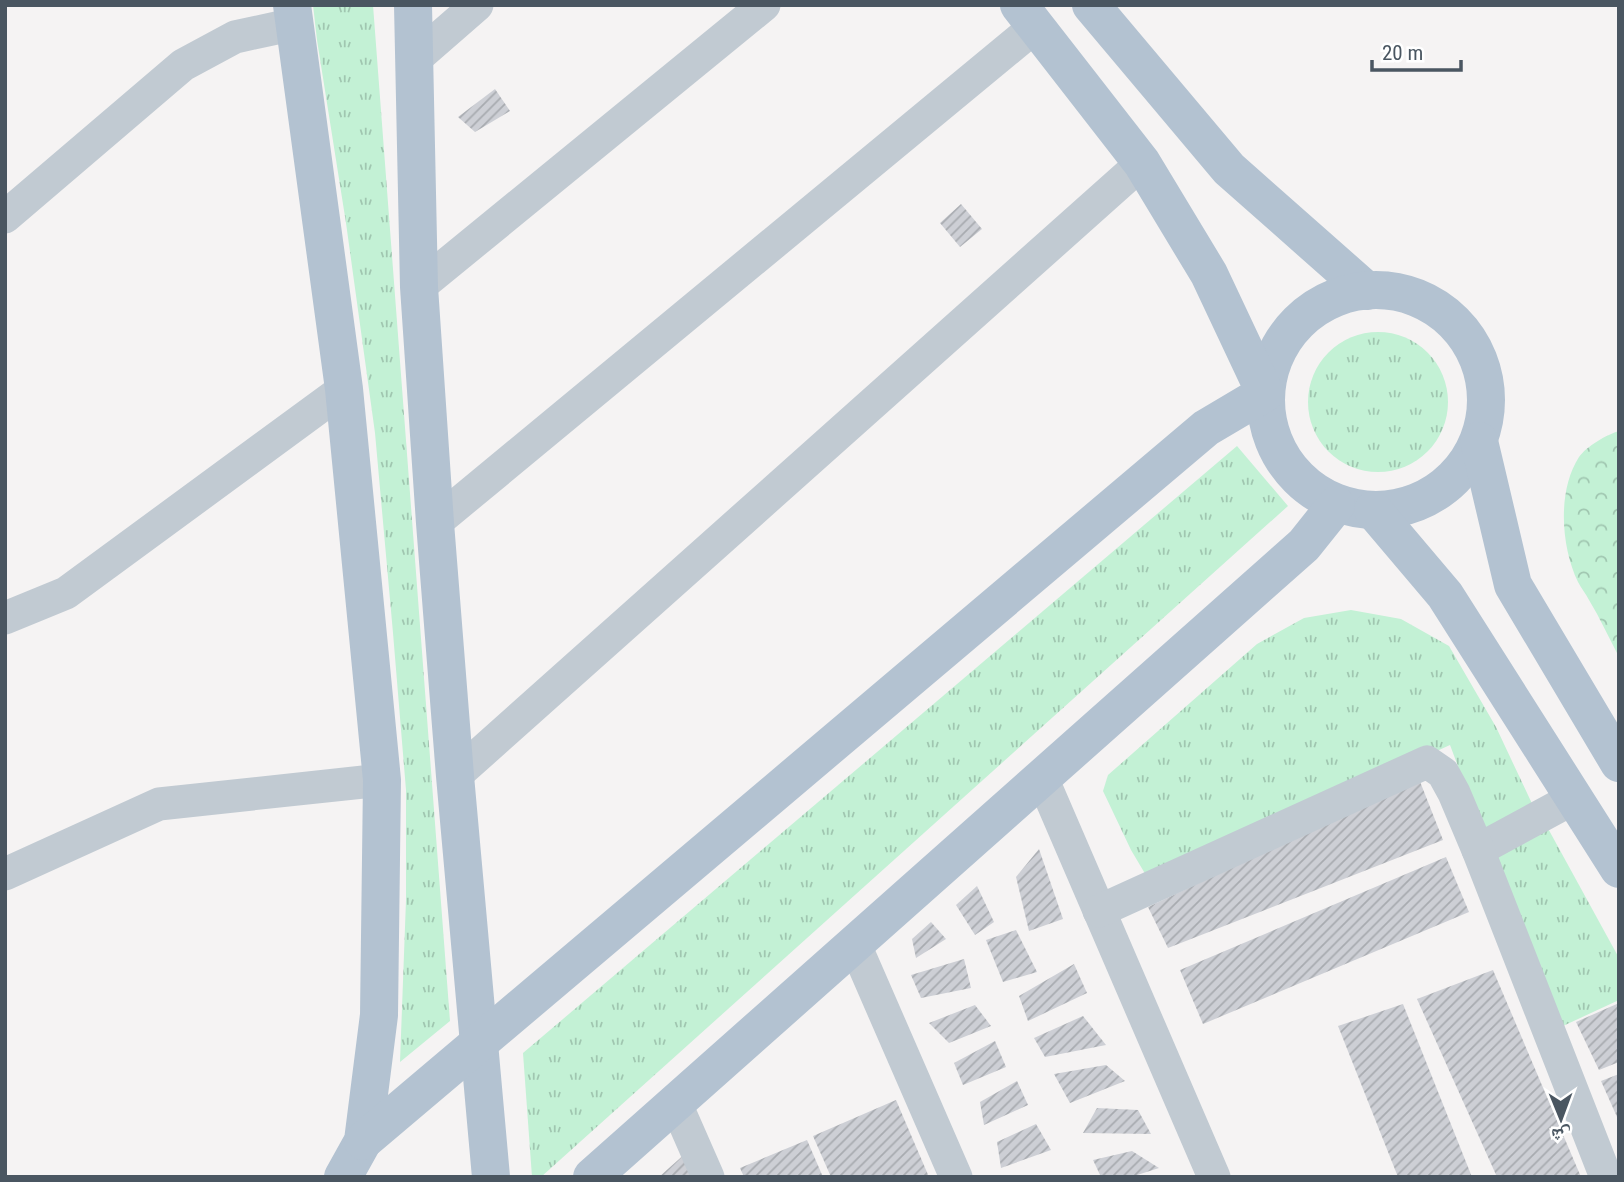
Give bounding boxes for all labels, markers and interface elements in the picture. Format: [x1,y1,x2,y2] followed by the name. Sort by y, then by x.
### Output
[1372,28,1461,72] scale bar
[1382,41,1423,65] text: 20 m
[1526,1084,1596,1154] north arrow
[1551,1124,1572,1147] text: ش

